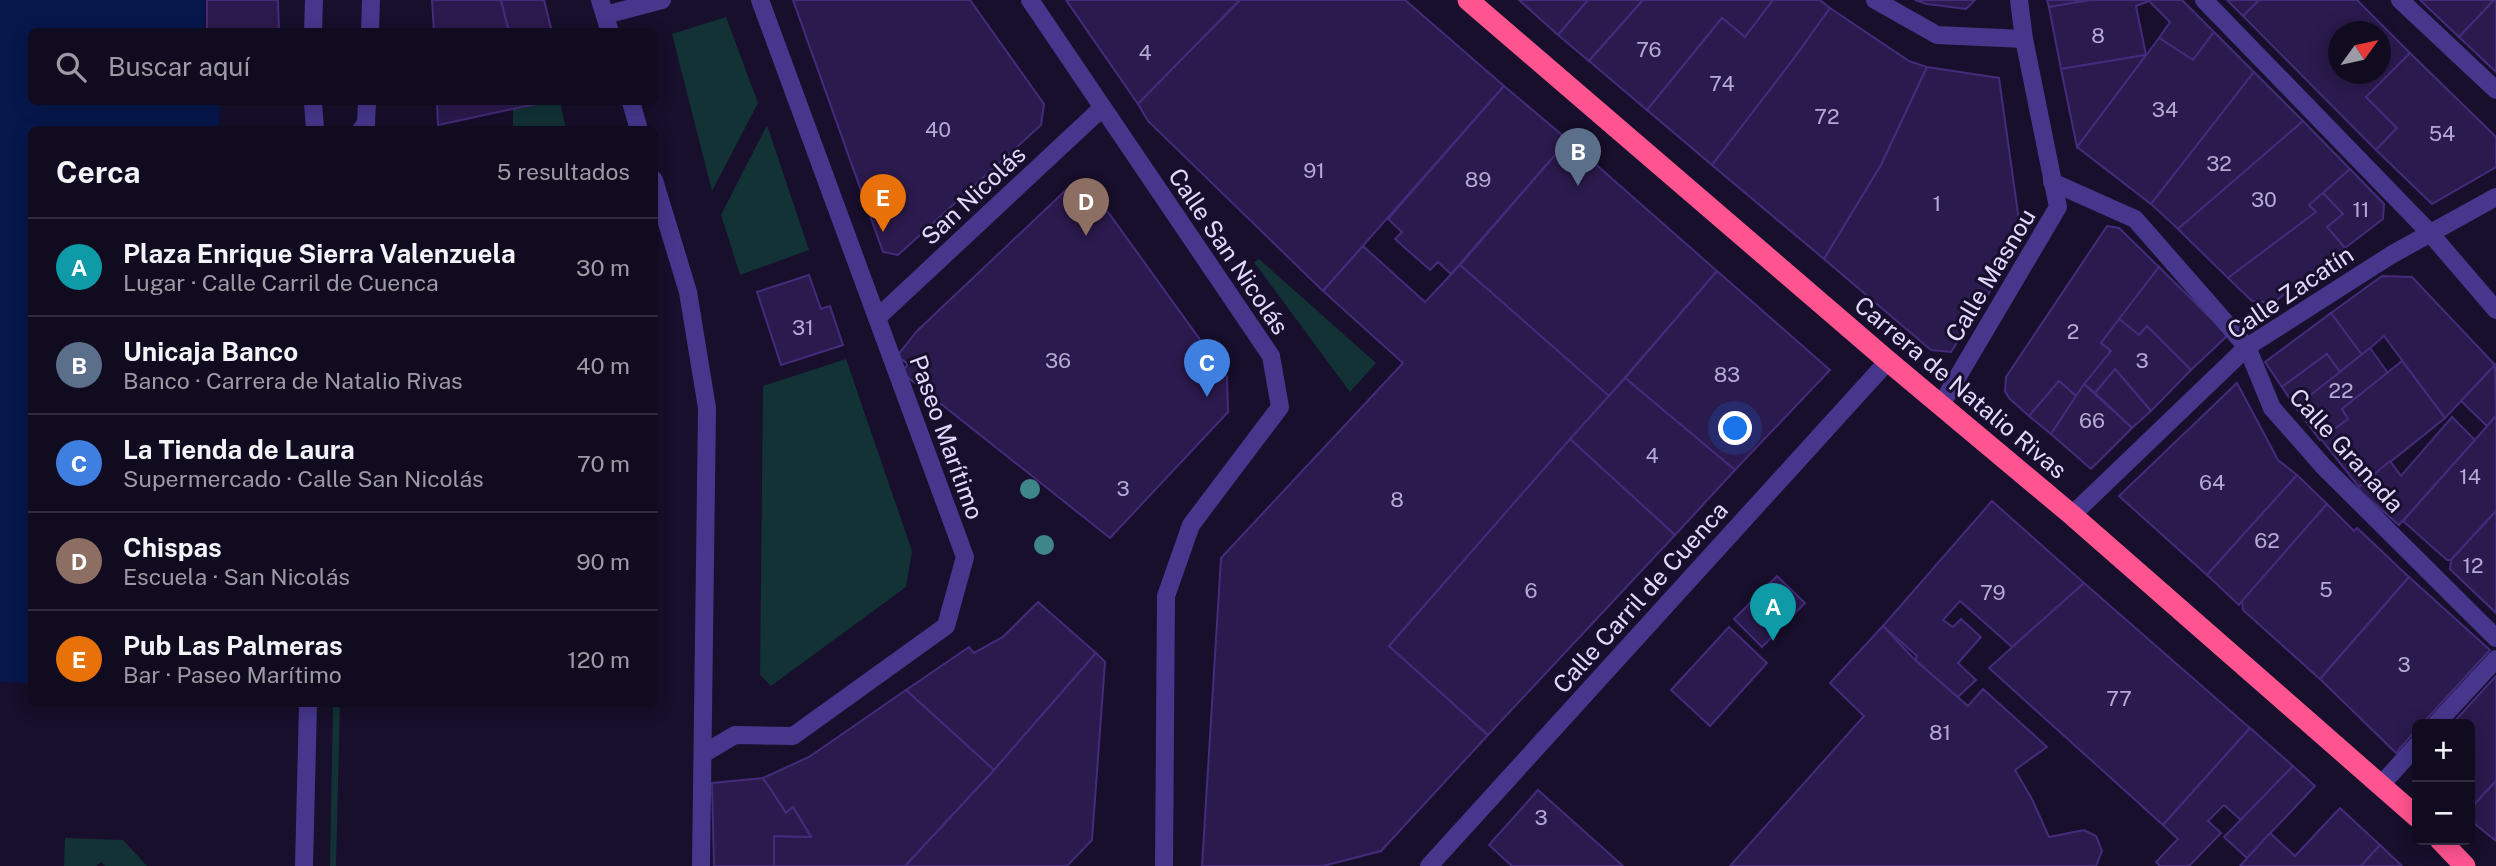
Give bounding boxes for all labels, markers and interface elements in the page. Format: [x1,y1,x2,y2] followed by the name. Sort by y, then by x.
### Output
[2328,21,2391,84] north arrow
[2091,23,2105,48] house number: 8
[28,28,658,105] search box
[1636,37,1662,62] house number: 76
[1138,40,1152,65] house number: 4
[52,48,90,86] icon: search
[108,51,250,82] text: Buscar aquí
[1709,71,1735,96] house number: 74
[2152,97,2178,122] house number: 34
[1814,104,1840,129] house number: 72
[925,117,951,142] house number: 40
[2429,121,2455,146] house number: 54
[1555,128,1601,186] pin: B
[915,140,1031,250] street label: San Nicolás
[2206,151,2232,176] house number: 32
[56,154,141,190] text: Cerca
[497,158,630,185] text: 5 resultados
[1303,158,1325,183] house number: 91
[1163,163,1295,339] street label: Calle San Nicolás
[1465,167,1491,192] house number: 89
[860,174,906,232] pin: E
[1063,178,1109,236] pin: D
[2251,187,2277,212] house number: 30
[1933,191,1941,216] house number: 1
[2352,197,2370,222] house number: 11
[1939,203,2041,347] street label: Calle Masnou
[123,238,516,269] text: Plaza Enrique Sierra Valenzuela
[2222,240,2358,344] street label: Calle Zacatín
[71,254,87,281] text: A
[576,254,630,281] text: 30 m
[123,269,439,296] text: Lugar · Calle Carril de Cuenca
[1849,290,2073,484] street label: Carrera de Natalio Rivas
[792,315,814,340] house number: 31
[2067,319,2079,344] house number: 2
[123,336,298,367] text: Unicaja Banco
[1184,339,1230,397] pin: C
[1045,348,1071,373] house number: 36
[2135,348,2149,373] house number: 3
[904,351,990,523] street label: Paseo Marítimo
[71,352,87,379] text: B
[576,352,630,379] text: 40 m
[1714,362,1740,387] house number: 83
[123,367,463,394] text: Banco · Carrera de Natalio Rivas
[2328,378,2354,403] house number: 22
[2284,382,2410,518] street label: Calle Granada
[2079,408,2105,433] house number: 66
[1718,411,1752,445] your location
[123,434,355,465] text: La Tienda de Laura
[1645,443,1659,468] house number: 4
[71,450,87,477] text: C
[577,450,630,477] text: 70 m
[2459,464,2481,489] house number: 14
[123,465,484,492] text: Supermercado · Calle San Nicolás
[2199,470,2225,495] house number: 64
[1116,476,1130,501] house number: 3
[1390,487,1404,512] house number: 8
[1547,496,1733,698] street label: Calle Carril de Cuenca
[2254,528,2280,553] house number: 62
[123,532,222,563] text: Chispas
[71,548,87,575] text: D
[576,548,630,575] text: 90 m
[2462,553,2484,578] house number: 12
[123,563,350,590] text: Escuela · San Nicolás
[2319,577,2333,602] house number: 5
[1524,578,1538,603] house number: 6
[1980,580,2006,605] house number: 79
[1750,583,1796,641] pin: A
[123,630,343,661] text: Pub Las Palmeras
[72,646,86,673] text: E
[567,646,630,673] text: 120 m
[2397,652,2411,677] house number: 3
[123,661,342,688] text: Bar · Paseo Marítimo
[2106,686,2132,711] house number: 77
[2412,719,2475,845] map controls
[2412,719,2475,782] button: +
[1929,720,1951,745] house number: 81
[2412,782,2475,845] button: −
[1534,805,1548,830] house number: 3

